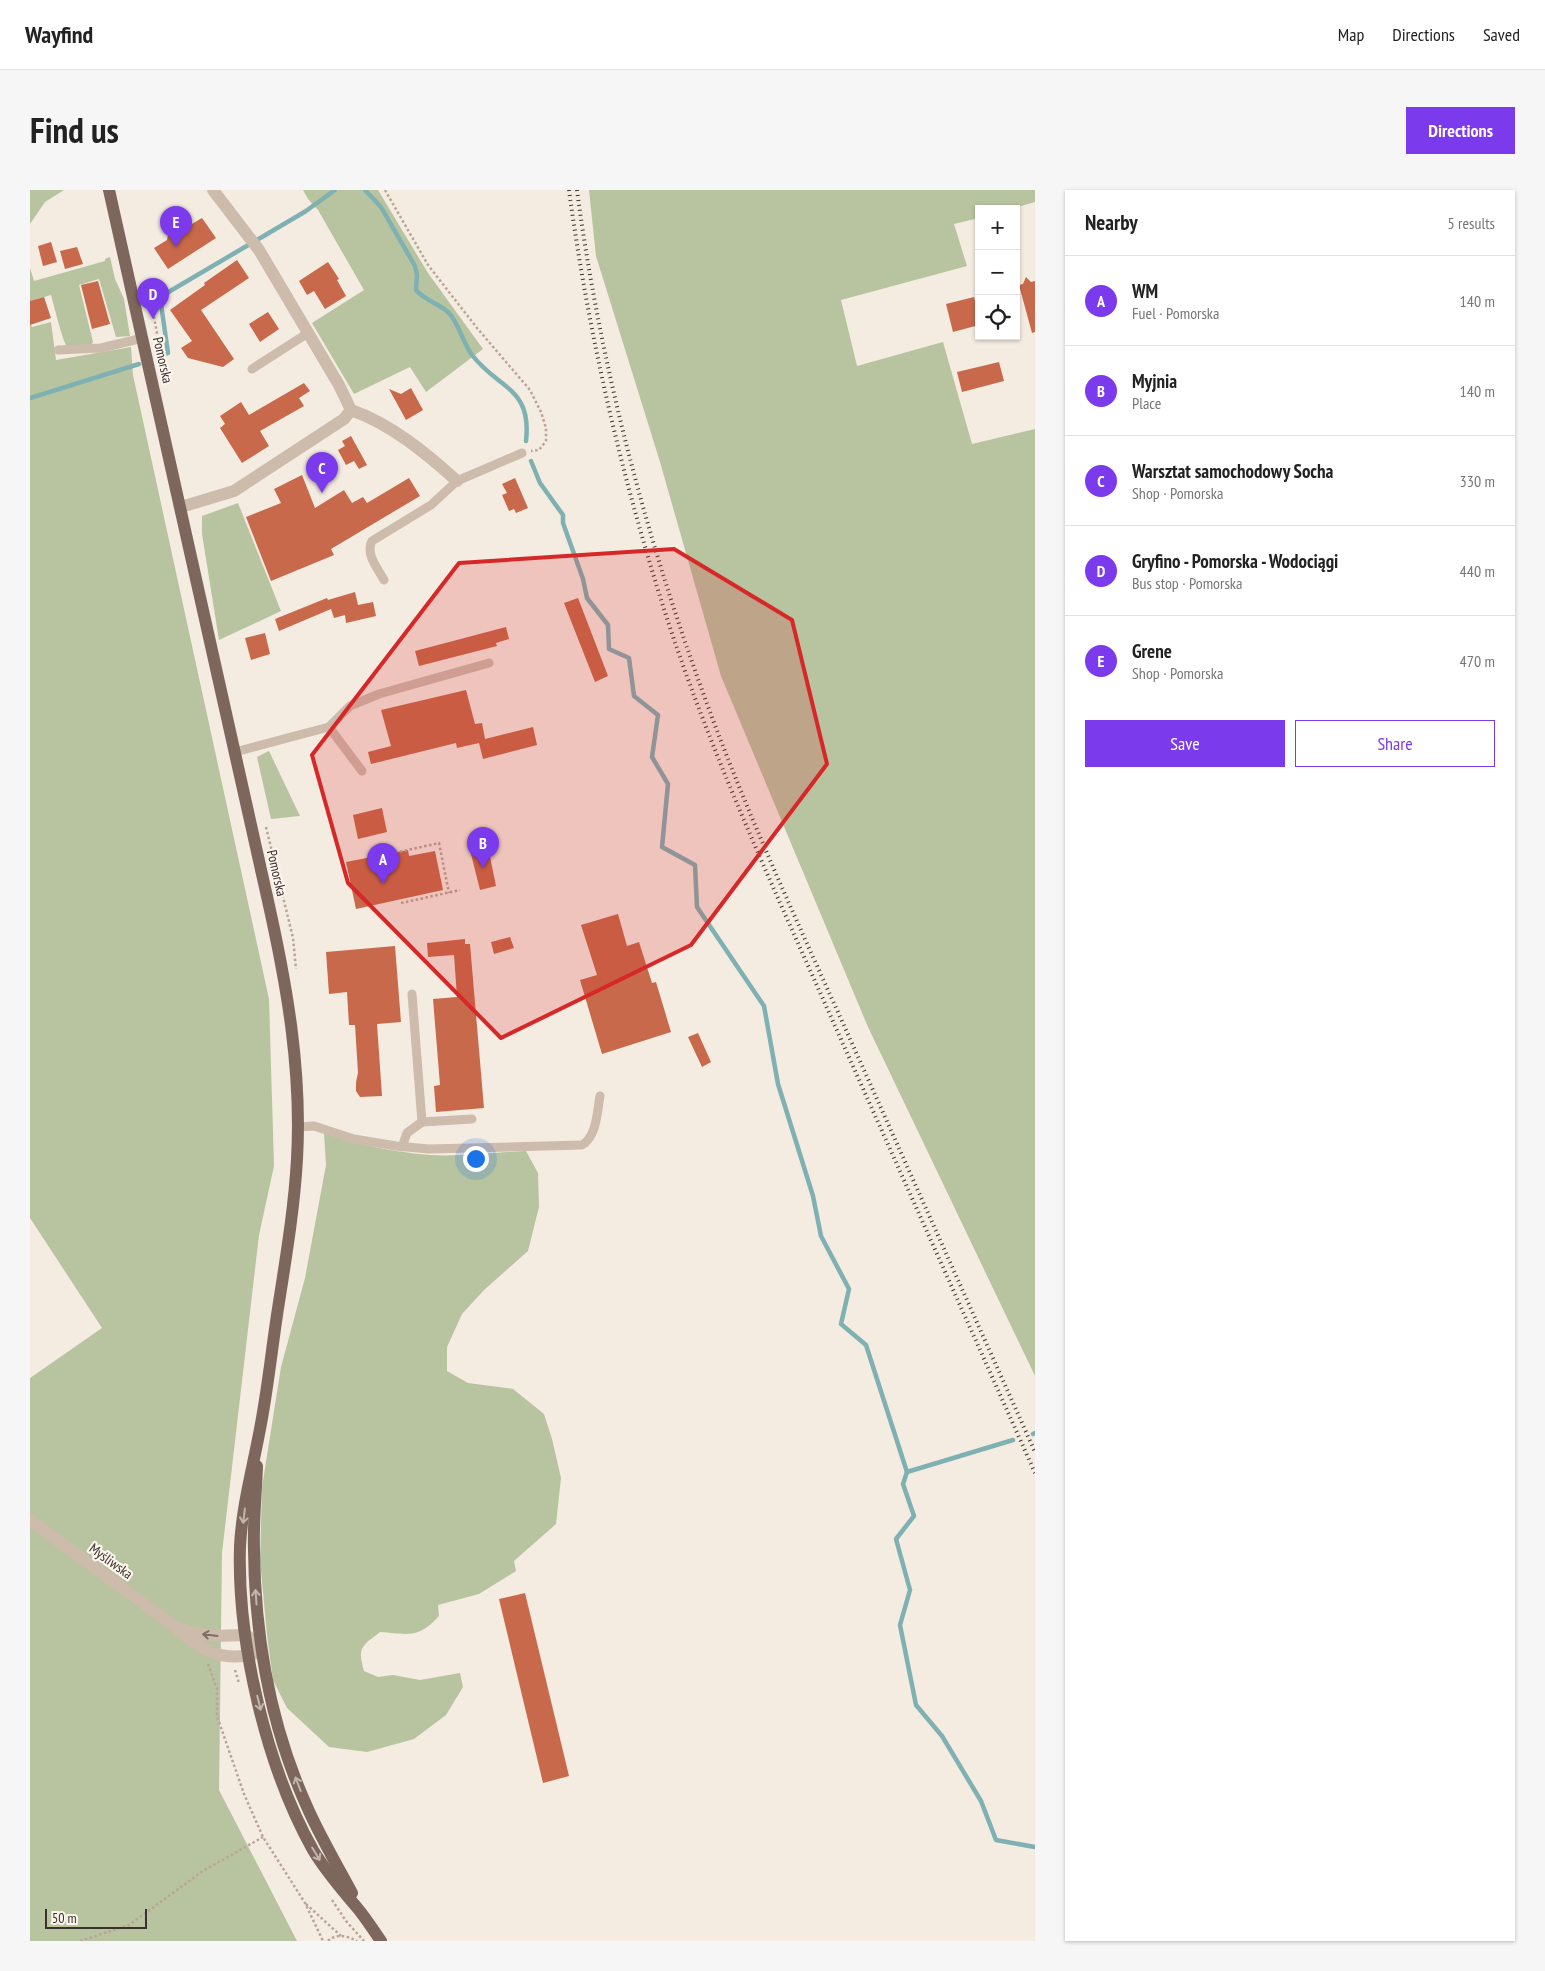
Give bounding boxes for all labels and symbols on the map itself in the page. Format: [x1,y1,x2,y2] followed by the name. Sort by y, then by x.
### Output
[160,206,192,247] pin: E
[137,278,169,319] pin: D
[149,335,177,385] street label: Pomorska
[306,452,338,493] pin: C
[467,827,499,868] pin: B
[367,843,399,884] pin: A
[263,848,291,898] street label: Pomorska
[463,1146,489,1172] your location
[238,1508,248,1524] one-way arrow
[86,1539,136,1583] street label: Myśliwska
[251,1589,261,1605] one-way arrow
[202,1630,218,1640] one-way arrow
[255,1694,264,1710] one-way arrow
[293,1777,302,1793] one-way arrow
[312,1847,322,1861] one-way arrow
[45,1906,148,1929] scale bar

